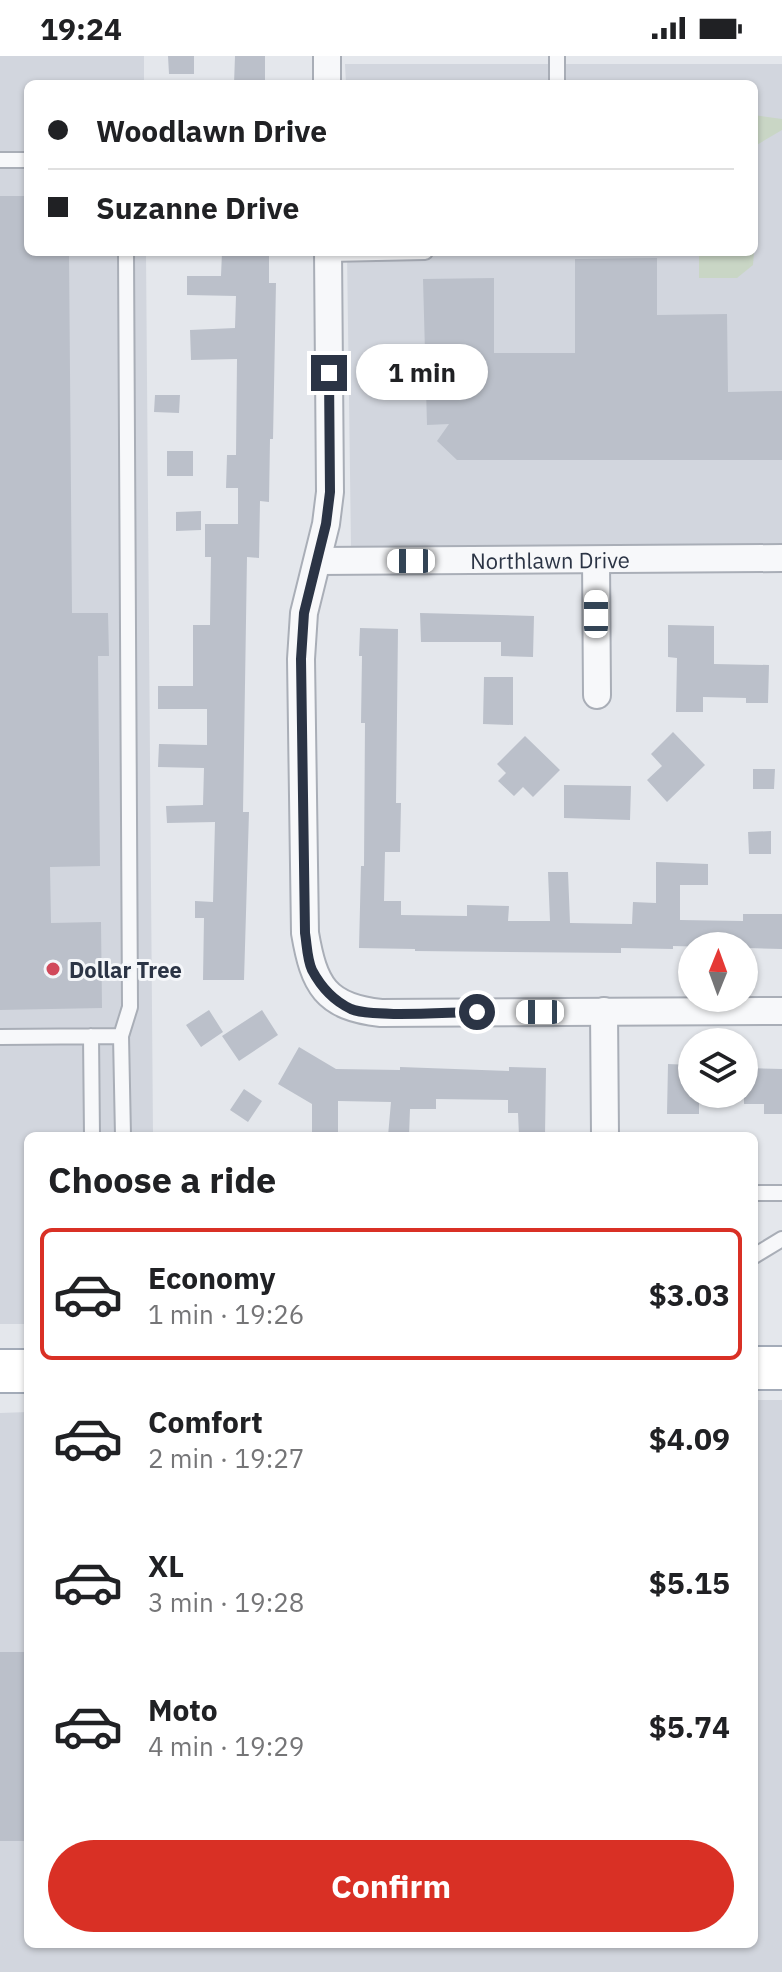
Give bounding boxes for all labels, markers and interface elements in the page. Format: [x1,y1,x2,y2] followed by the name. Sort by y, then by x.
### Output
[40,9,122,48] text: 19:24
[96,111,327,150] text: Woodlawn Drive
[96,188,299,227] text: Suzanne Drive
[357,345,489,401] callout: 1 min
[311,355,347,391] route end
[388,355,456,389] text: 1 min
[470,544,630,575] street label: Northlawn Drive
[387,549,435,573] car
[584,590,608,638] car
[678,932,758,1012] north arrow
[678,932,758,1108] map controls
[69,955,182,984] place label: Dollar Tree
[44,960,62,978] marker: Dollar Tree
[459,994,495,1030] route start
[516,1000,564,1024] car
[678,1028,758,1108] button: layers
[48,1156,276,1203] text: Choose a ride
[52,1258,124,1330] icon: car
[148,1258,276,1297] text: Economy
[649,1275,730,1314] text: $3.03
[148,1297,304,1331] text: 1 min · 19:26
[52,1402,124,1474] icon: car
[148,1402,263,1441] text: Comfort
[649,1419,730,1458] text: $4.09
[148,1441,304,1475] text: 2 min · 19:27
[52,1546,124,1618] icon: car
[148,1546,184,1585] text: XL
[649,1563,730,1602] text: $5.15
[148,1585,304,1619] text: 3 min · 19:28
[52,1690,124,1762] icon: car
[148,1690,218,1729] text: Moto
[649,1707,730,1746] text: $5.74
[148,1729,304,1763] text: 4 min · 19:29
[48,1840,734,1932] button: Confirm

